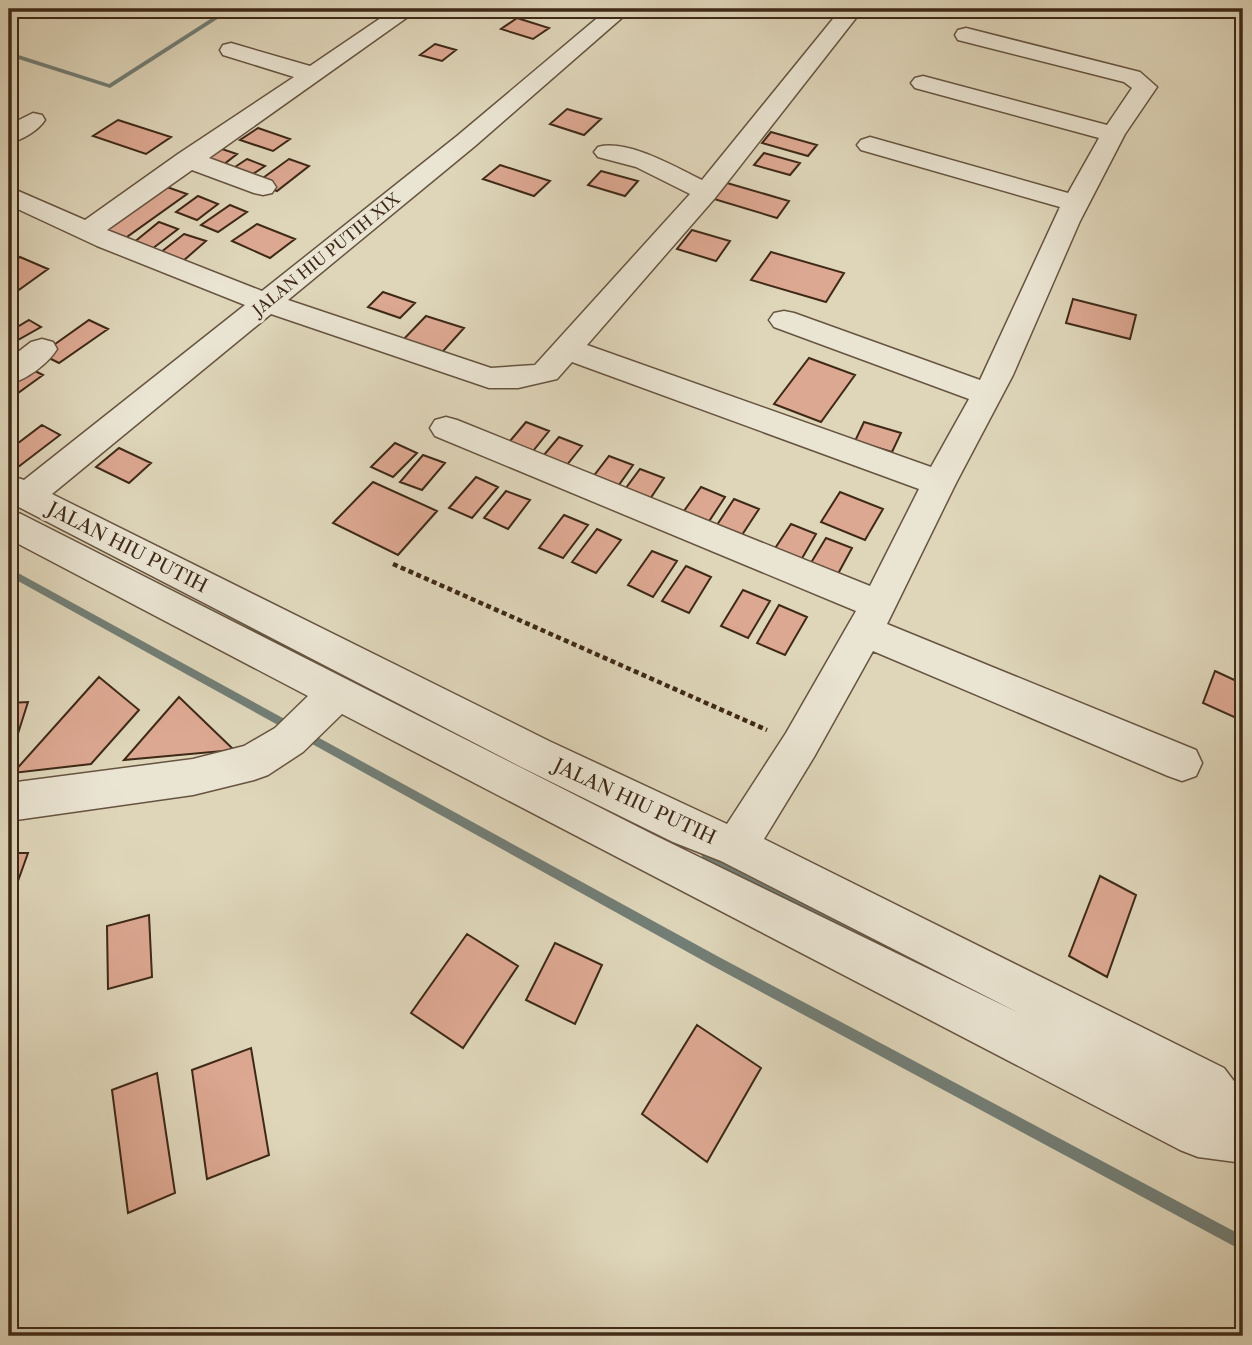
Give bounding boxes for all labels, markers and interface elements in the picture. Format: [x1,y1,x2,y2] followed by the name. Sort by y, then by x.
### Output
[246,188,404,321] street label: JALAN HIU PUTIH XIX
[41,496,211,598] street label: JALAN HIU PUTIH
[547,753,719,849] street label: JALAN HIU PUTIH

